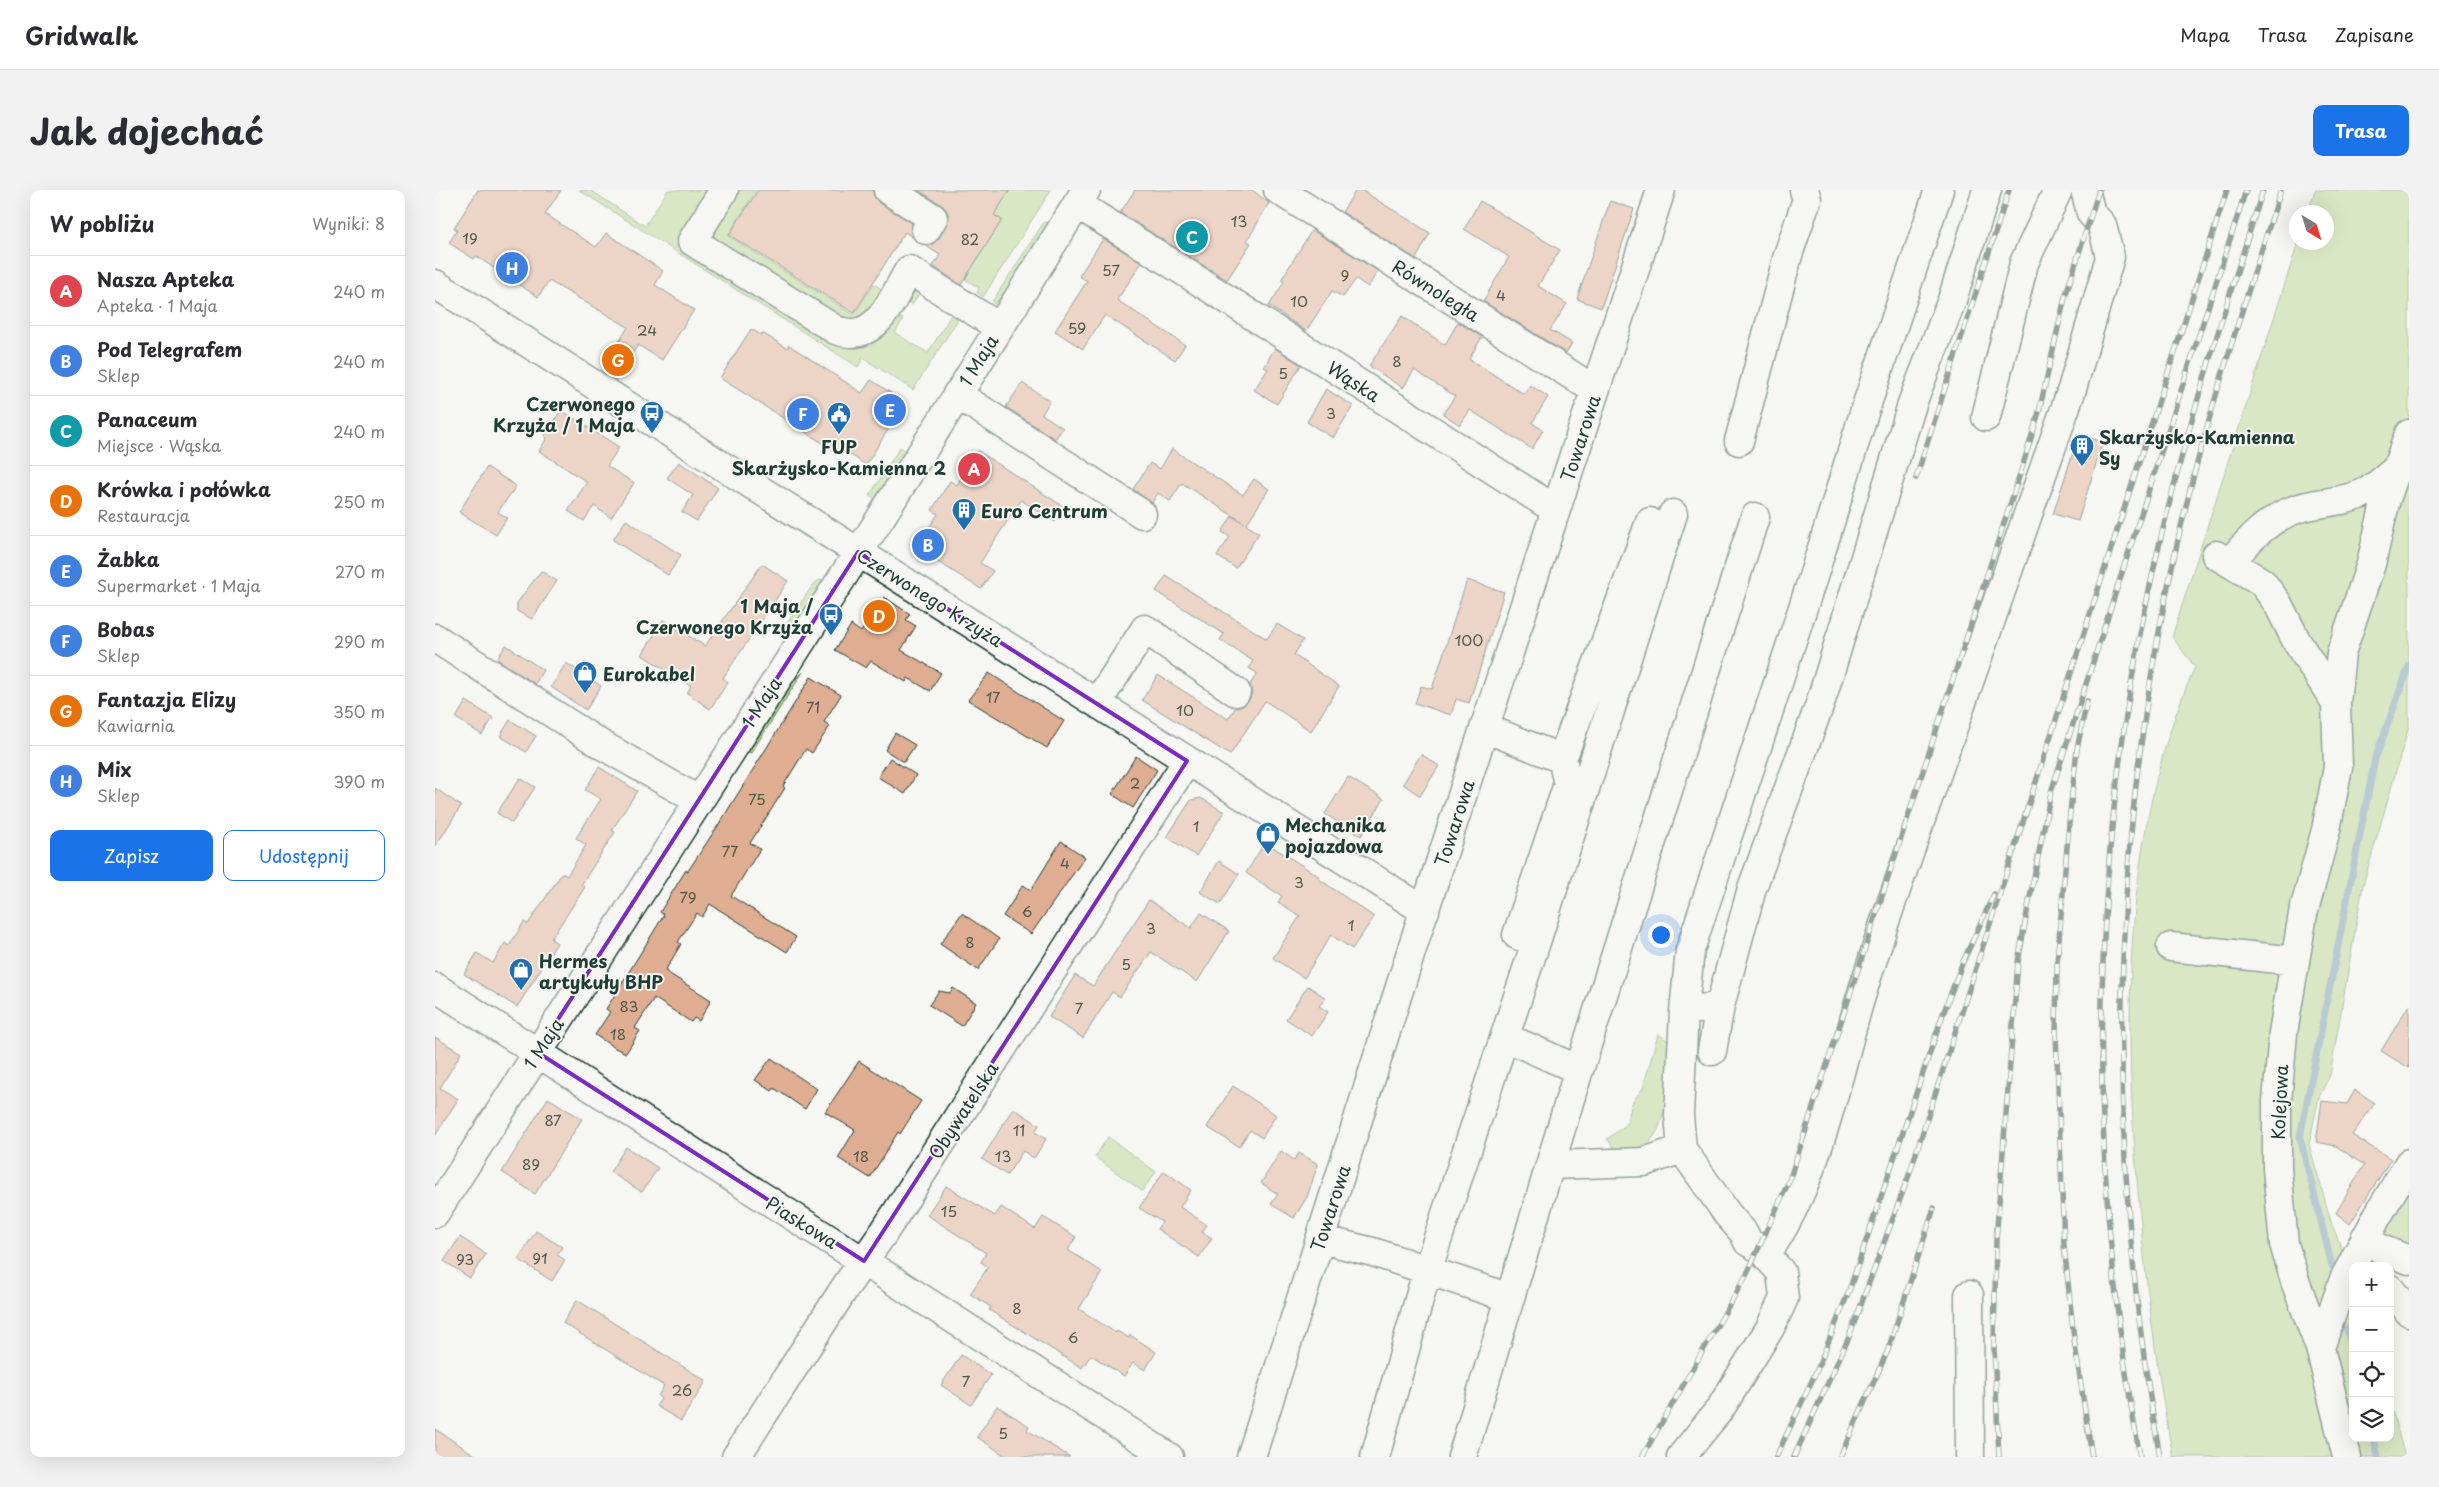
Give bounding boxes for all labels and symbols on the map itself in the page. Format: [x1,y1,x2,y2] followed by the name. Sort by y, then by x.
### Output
[2289,205,2334,250] north arrow
[1231,209,1247,232] house number: 13
[1176,218,1208,256] pin: C
[462,226,478,249] house number: 19
[961,227,979,250] house number: 82
[496,249,528,287] pin: H
[1387,253,1485,328] street label: Równoległa
[1102,258,1120,281] house number: 57
[1341,263,1349,286] house number: 9
[1496,283,1506,306] house number: 4
[1290,289,1308,312] house number: 10
[1068,316,1086,339] house number: 59
[637,318,657,341] house number: 24
[952,328,1005,391] street label: 1 Maja
[602,341,634,379] pin: G
[1392,349,1402,372] house number: 8
[1322,354,1387,409] street label: Wąska
[1278,361,1288,384] house number: 5
[493,390,635,438] place label: Czerwonego Krzyża / 1 Maja
[1553,390,1607,485] street label: Towarowa
[874,391,906,429] pin: E
[787,395,819,433] pin: F
[639,400,665,434] bus stop icon: Czerwonego Krzyża / 1 Maja
[826,401,852,435] public building icon: FUP Skarżysko-Kamienna 2
[1326,401,1336,424] house number: 3
[2099,423,2295,471] place label: Skarżysko-Kamienna Sy
[732,433,947,481] place label: FUP Skarżysko-Kamienna 2
[2069,433,2095,467] building icon: Skarżysko-Kamienna Sy
[958,450,990,488] pin: A
[951,497,977,531] building icon: Euro Centrum
[981,497,1108,524] place label: Euro Centrum
[912,526,944,564] pin: B
[852,541,1009,653] street label: Czerwonego Krzyża
[636,592,814,640] place label: 1 Maja / Czerwonego Krzyża
[863,597,895,635] pin: D
[818,602,844,636] bus stop icon: 1 Maja / Czerwonego Krzyża
[1455,628,1483,651] house number: 100
[572,660,598,694] shop icon: Eurokabel
[603,660,695,687] place label: Eurokabel
[734,670,788,733] street label: 1 Maja
[986,685,1000,708] house number: 17
[806,695,820,718] house number: 71
[1176,698,1194,721] house number: 10
[1130,771,1140,794] house number: 2
[1427,775,1481,870] street label: Towarowa
[748,787,766,810] house number: 75
[1285,811,1386,859] place label: Mechanika pojazdowa
[1193,814,1199,837] house number: 1
[1255,821,1281,855] shop icon: Mechanika pojazdowa
[722,839,738,862] house number: 77
[1060,851,1070,874] house number: 4
[1294,870,1304,893] house number: 3
[679,885,697,908] house number: 79
[1022,899,1032,922] house number: 6
[1348,913,1354,936] house number: 1
[1146,916,1156,939] house number: 3
[1648,922,1674,948] your location
[965,930,975,953] house number: 8
[539,947,663,995] place label: Hermes artykuły BHP
[1121,952,1131,975] house number: 5
[508,957,534,991] shop icon: Hermes artykuły BHP
[619,994,639,1017] house number: 83
[1075,996,1084,1019] house number: 7
[516,1011,570,1074] street label: 1 Maja
[610,1022,626,1045] house number: 18
[921,1056,1005,1164] street label: Obywatelska
[2264,1063,2294,1140] street label: Kolejowa
[544,1108,562,1131] house number: 87
[1013,1118,1025,1141] house number: 11
[853,1144,869,1167] house number: 18
[995,1144,1011,1167] house number: 13
[522,1152,540,1175] house number: 89
[1303,1160,1357,1255] street label: Towarowa
[761,1189,844,1255] street label: Piaskowa
[941,1199,957,1222] house number: 15
[532,1246,548,1269] house number: 91
[456,1247,474,1270] house number: 93
[1012,1296,1022,1319] house number: 8
[1068,1325,1078,1348] house number: 6
[962,1369,971,1392] house number: 7
[672,1378,692,1401] house number: 26
[998,1421,1008,1444] house number: 5

